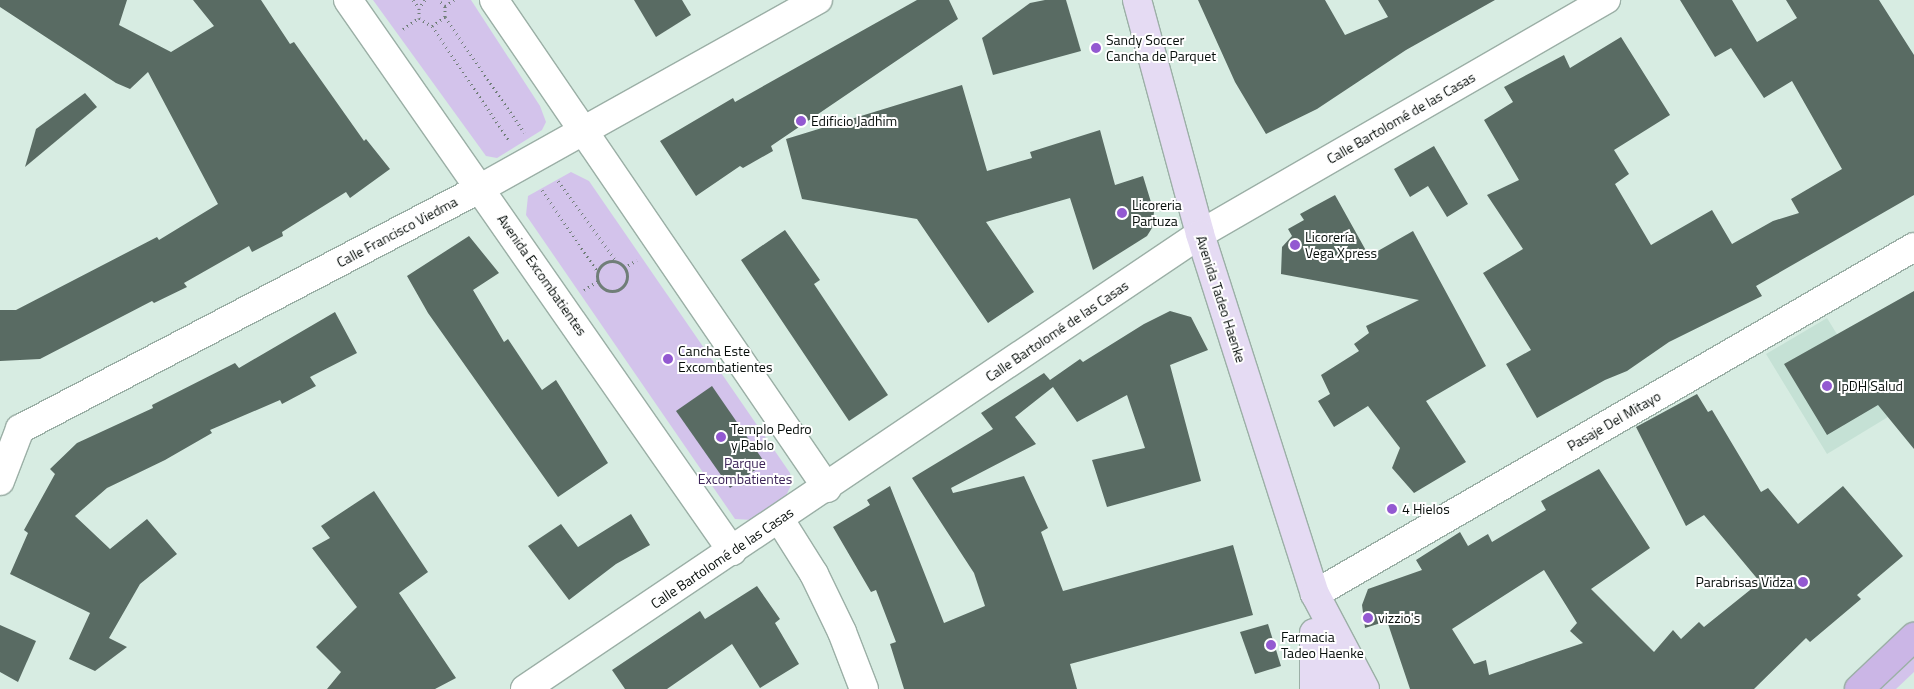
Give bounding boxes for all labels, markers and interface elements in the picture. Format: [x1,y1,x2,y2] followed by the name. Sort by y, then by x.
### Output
[1106,32,1216,64] place label: Sandy Soccer Cancha de Parquet
[1090,42,1102,54] marker: Sandy Soccer Cancha de Parquet
[1324,69,1478,167] street label: Calle Bartolomé de las Casas
[811,113,897,129] place label: Edificio Jadhim
[795,115,807,127] marker: Edificio Jadhim
[334,193,460,271] street label: Calle Francisco Viedma
[1132,197,1182,230] place label: Licoreria Partuza
[1116,207,1128,219] marker: Licoreria Partuza
[494,211,590,339] street label: Avenida Excombatientes
[1305,229,1377,262] place label: Licorería Vega Xpress
[1193,233,1249,365] street label: Avenida Tadeo Haenke
[1289,239,1301,251] marker: Licorería Vega Xpress
[982,277,1132,385] street label: Calle Bartolomé de las Casas
[678,343,772,376] place label: Cancha Este Excombatientes
[662,353,674,365] marker: Cancha Este Excombatientes
[1838,378,1903,394] place label: IpDH Salud
[1820,379,1834,393] marker: IpDH Salud
[1564,387,1664,455] street label: Pasaje Del Mitayo
[731,421,812,454] place label: Templo Pedro y Pablo
[715,431,727,443] marker: Templo Pedro y Pablo
[698,455,792,488] park label: Parque Excombatientes
[1402,501,1450,517] place label: 4 Hielos
[1386,503,1398,515] marker: 4 Hielos
[647,504,797,612] street label: Calle Bartolomé de las Casas
[1696,574,1793,590] place label: Parabrisas Vidza
[1797,576,1809,588] marker: Parabrisas Vidza
[1378,610,1420,626] place label: vizzio's
[1362,612,1374,624] marker: vizzio's
[1281,629,1364,662] place label: Farmacia Tadeo Haenke
[1265,639,1277,651] marker: Farmacia Tadeo Haenke

